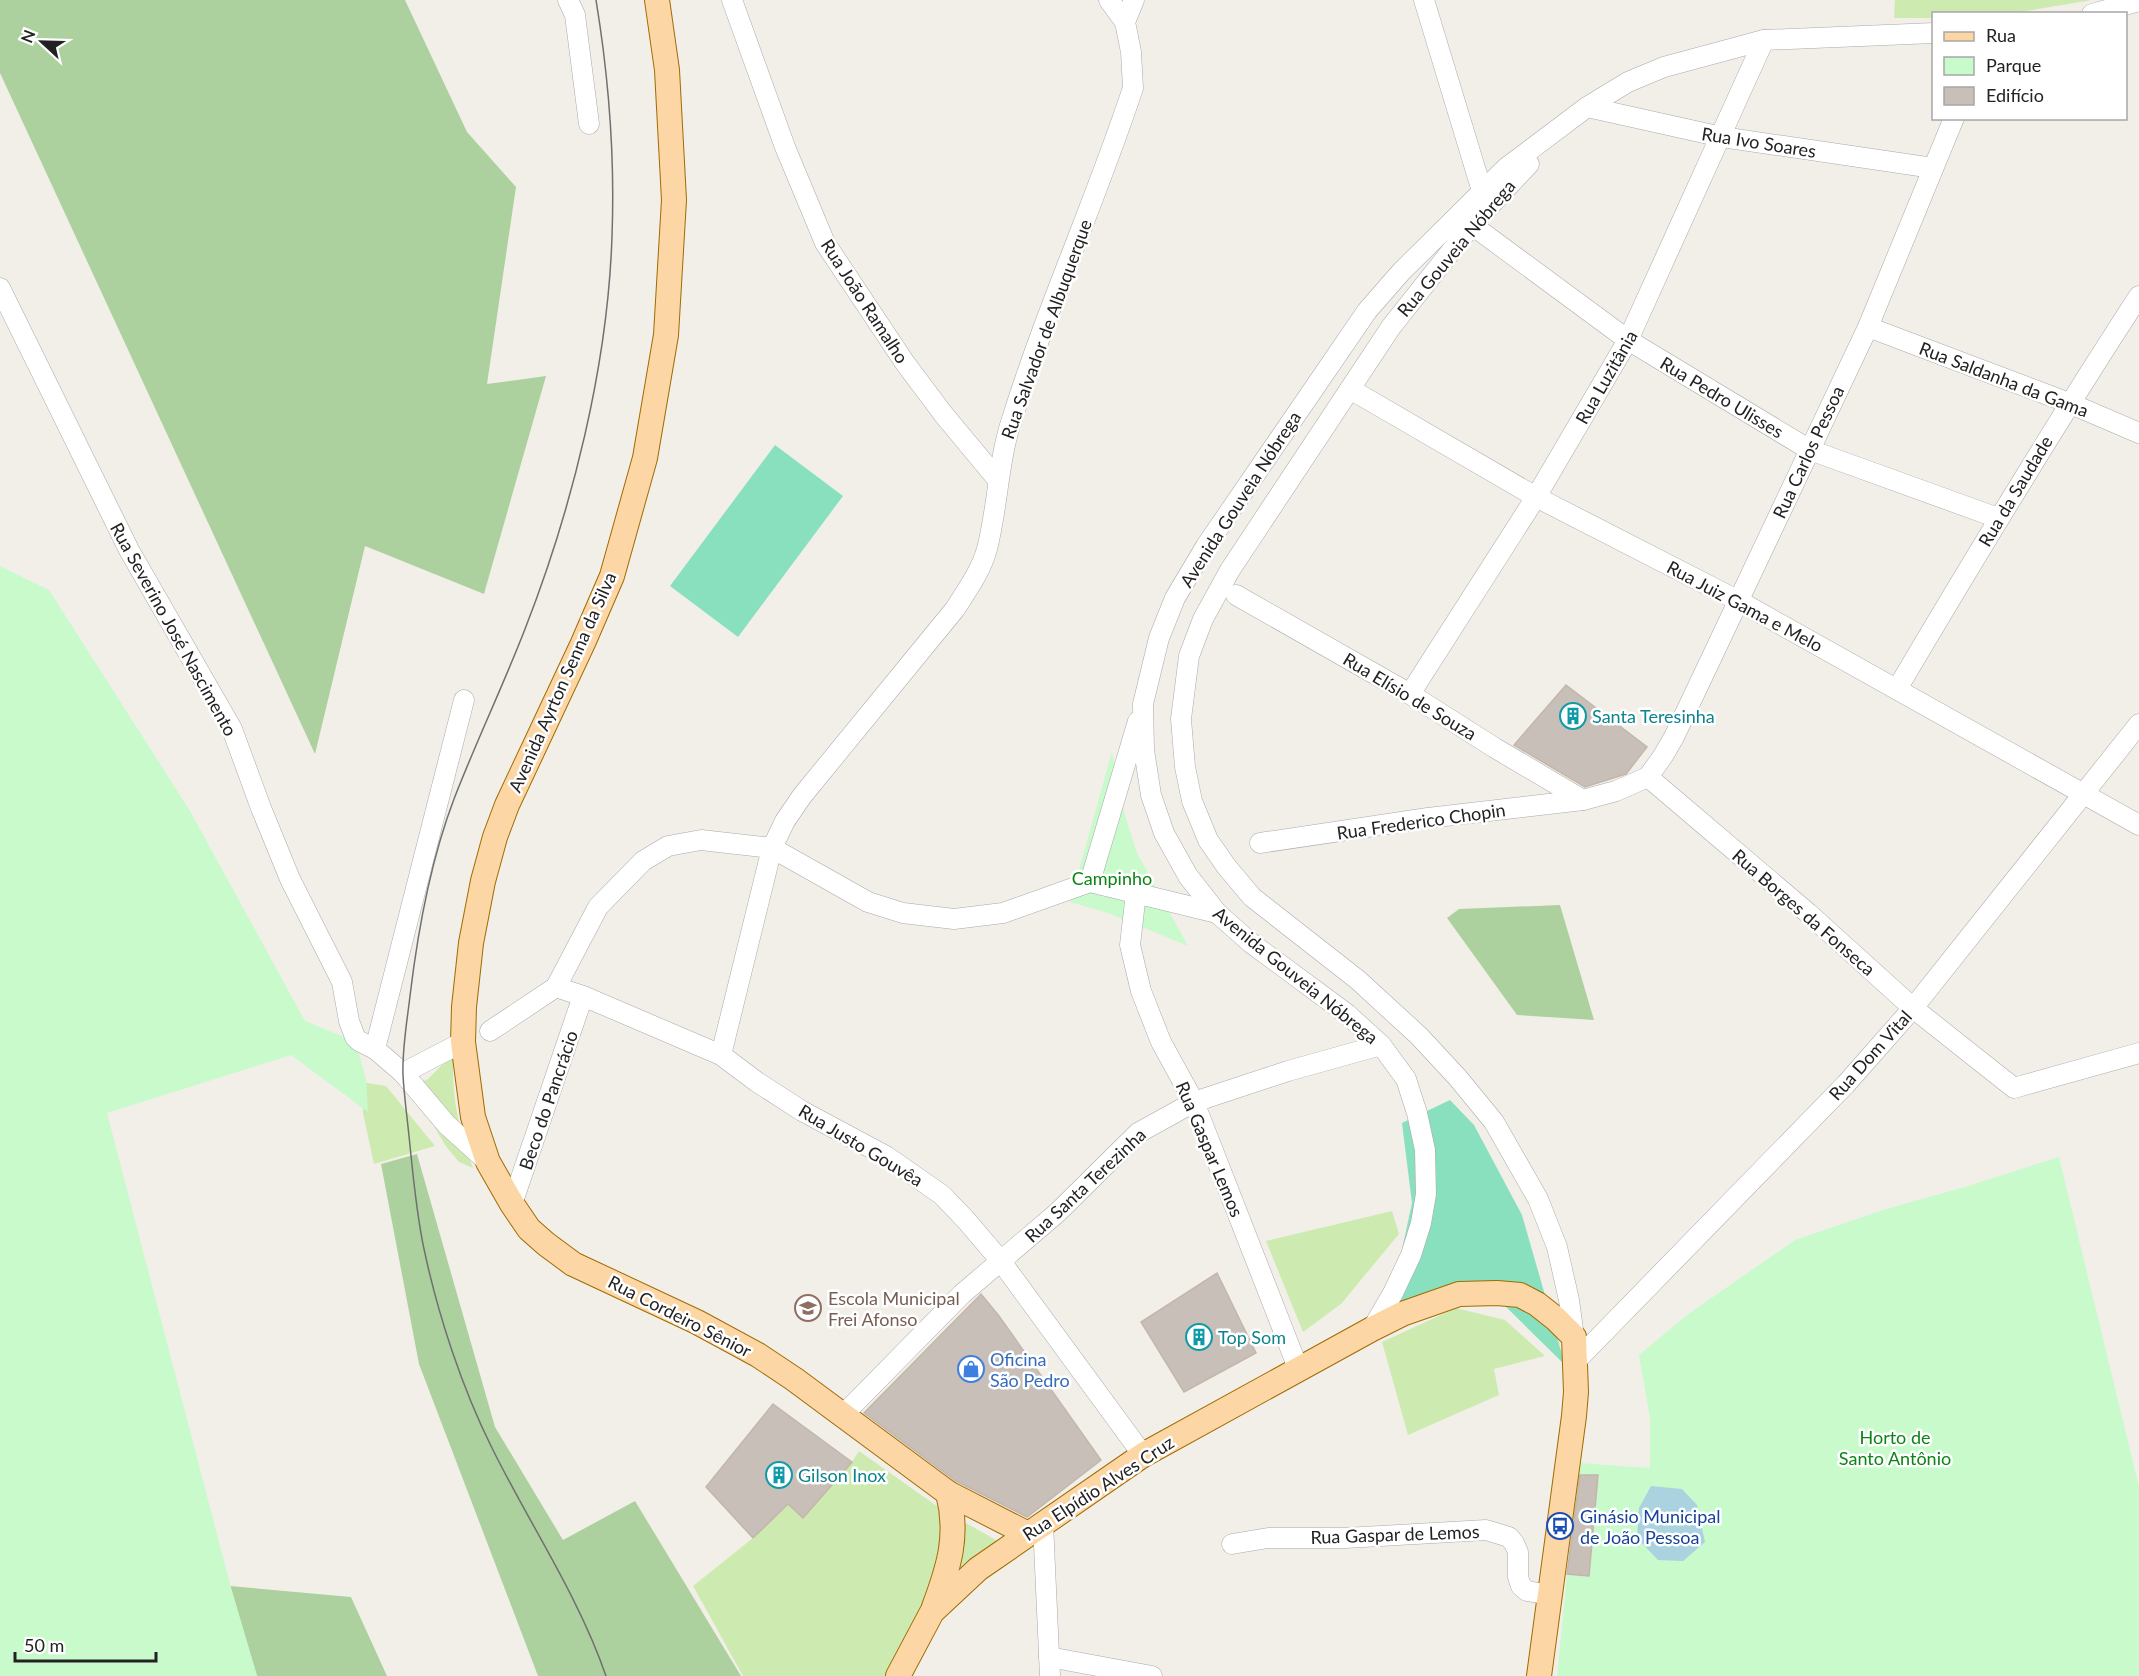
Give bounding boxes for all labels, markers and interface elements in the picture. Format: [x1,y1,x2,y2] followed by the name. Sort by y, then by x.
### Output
[12,12,72,72] north arrow
[1932,12,2127,120] legend
[1986,24,2016,46] text: Rua
[17,27,39,45] text: N
[1986,54,2041,76] text: Parque
[1986,84,2044,106] text: Edifício
[1700,122,1818,162] street label: Rua Ivo Soares
[1392,175,1520,321] street label: Rua Gouveia Nóbrega
[996,216,1096,442] street label: Rua Salvador de Albuquerque
[817,235,913,367] street label: Rua João Ramalho
[1570,326,1642,428] street label: Rua Luzitânia
[1916,337,2092,421] street label: Rua Saldanha da Gama
[1656,352,1788,443] street label: Rua Pedro Ulisses
[1768,382,1848,522] street label: Rua Carlos Pessoa
[1175,407,1305,591] street label: Avenida Gouveia Nóbrega
[1973,432,2057,550] street label: Rua da Saudade
[106,518,242,740] street label: Rua Severino José Nascimento
[1663,556,1827,656] street label: Rua Juiz Gama e Melo
[503,568,621,796] street label: Avenida Ayrton Senna da Silva
[1339,648,1481,744] street label: Rua Elísio de Souza
[1558,701,1588,731] building icon: Santa Teresinha
[1592,705,1715,727] place label: Santa Teresinha
[1335,798,1507,844] street label: Rua Frederico Chopin
[1728,844,1880,980] street label: Rua Borges da Fonseca
[1072,867,1152,889] park label: Campinho
[1209,902,1383,1048] street label: Avenida Gouveia Nóbrega
[1824,1006,1916,1104] street label: Rua Dom Vital
[514,1028,582,1172] street label: Beco do Pancrácio
[1172,1078,1249,1220] street label: Rua Gaspar Lemos
[795,1099,927,1191] street label: Rua Justo Gouvêa
[1020,1123,1150,1247] street label: Rua Santa Terezinha
[605,1270,756,1362] street label: Rua Cordeiro Sênior
[828,1287,960,1330] place label: Escola Municipal Frei Afonso
[793,1293,823,1323] school or university icon: Escola Municipal Frei Afonso
[1184,1322,1214,1352] building icon: Top Som
[1218,1326,1286,1348] place label: Top Som
[990,1348,1070,1391] place label: Oficina São Pedro
[956,1354,986,1384] shop icon: Oficina São Pedro
[1839,1426,1951,1469] park label: Horto de Santo Antônio
[1018,1431,1178,1545] street label: Rua Elpídio Alves Cruz
[764,1460,794,1490] building icon: Gilson Inox
[798,1464,886,1486] place label: Gilson Inox
[1580,1505,1720,1548] place label: Ginásio Municipal de João Pessoa
[1545,1511,1575,1541] bus stop icon: Ginásio Municipal de João Pessoa
[1310,1520,1480,1548] street label: Rua Gaspar de Lemos
[15,1625,156,1663] scale bar
[24,1634,64,1656] text: 50 m

